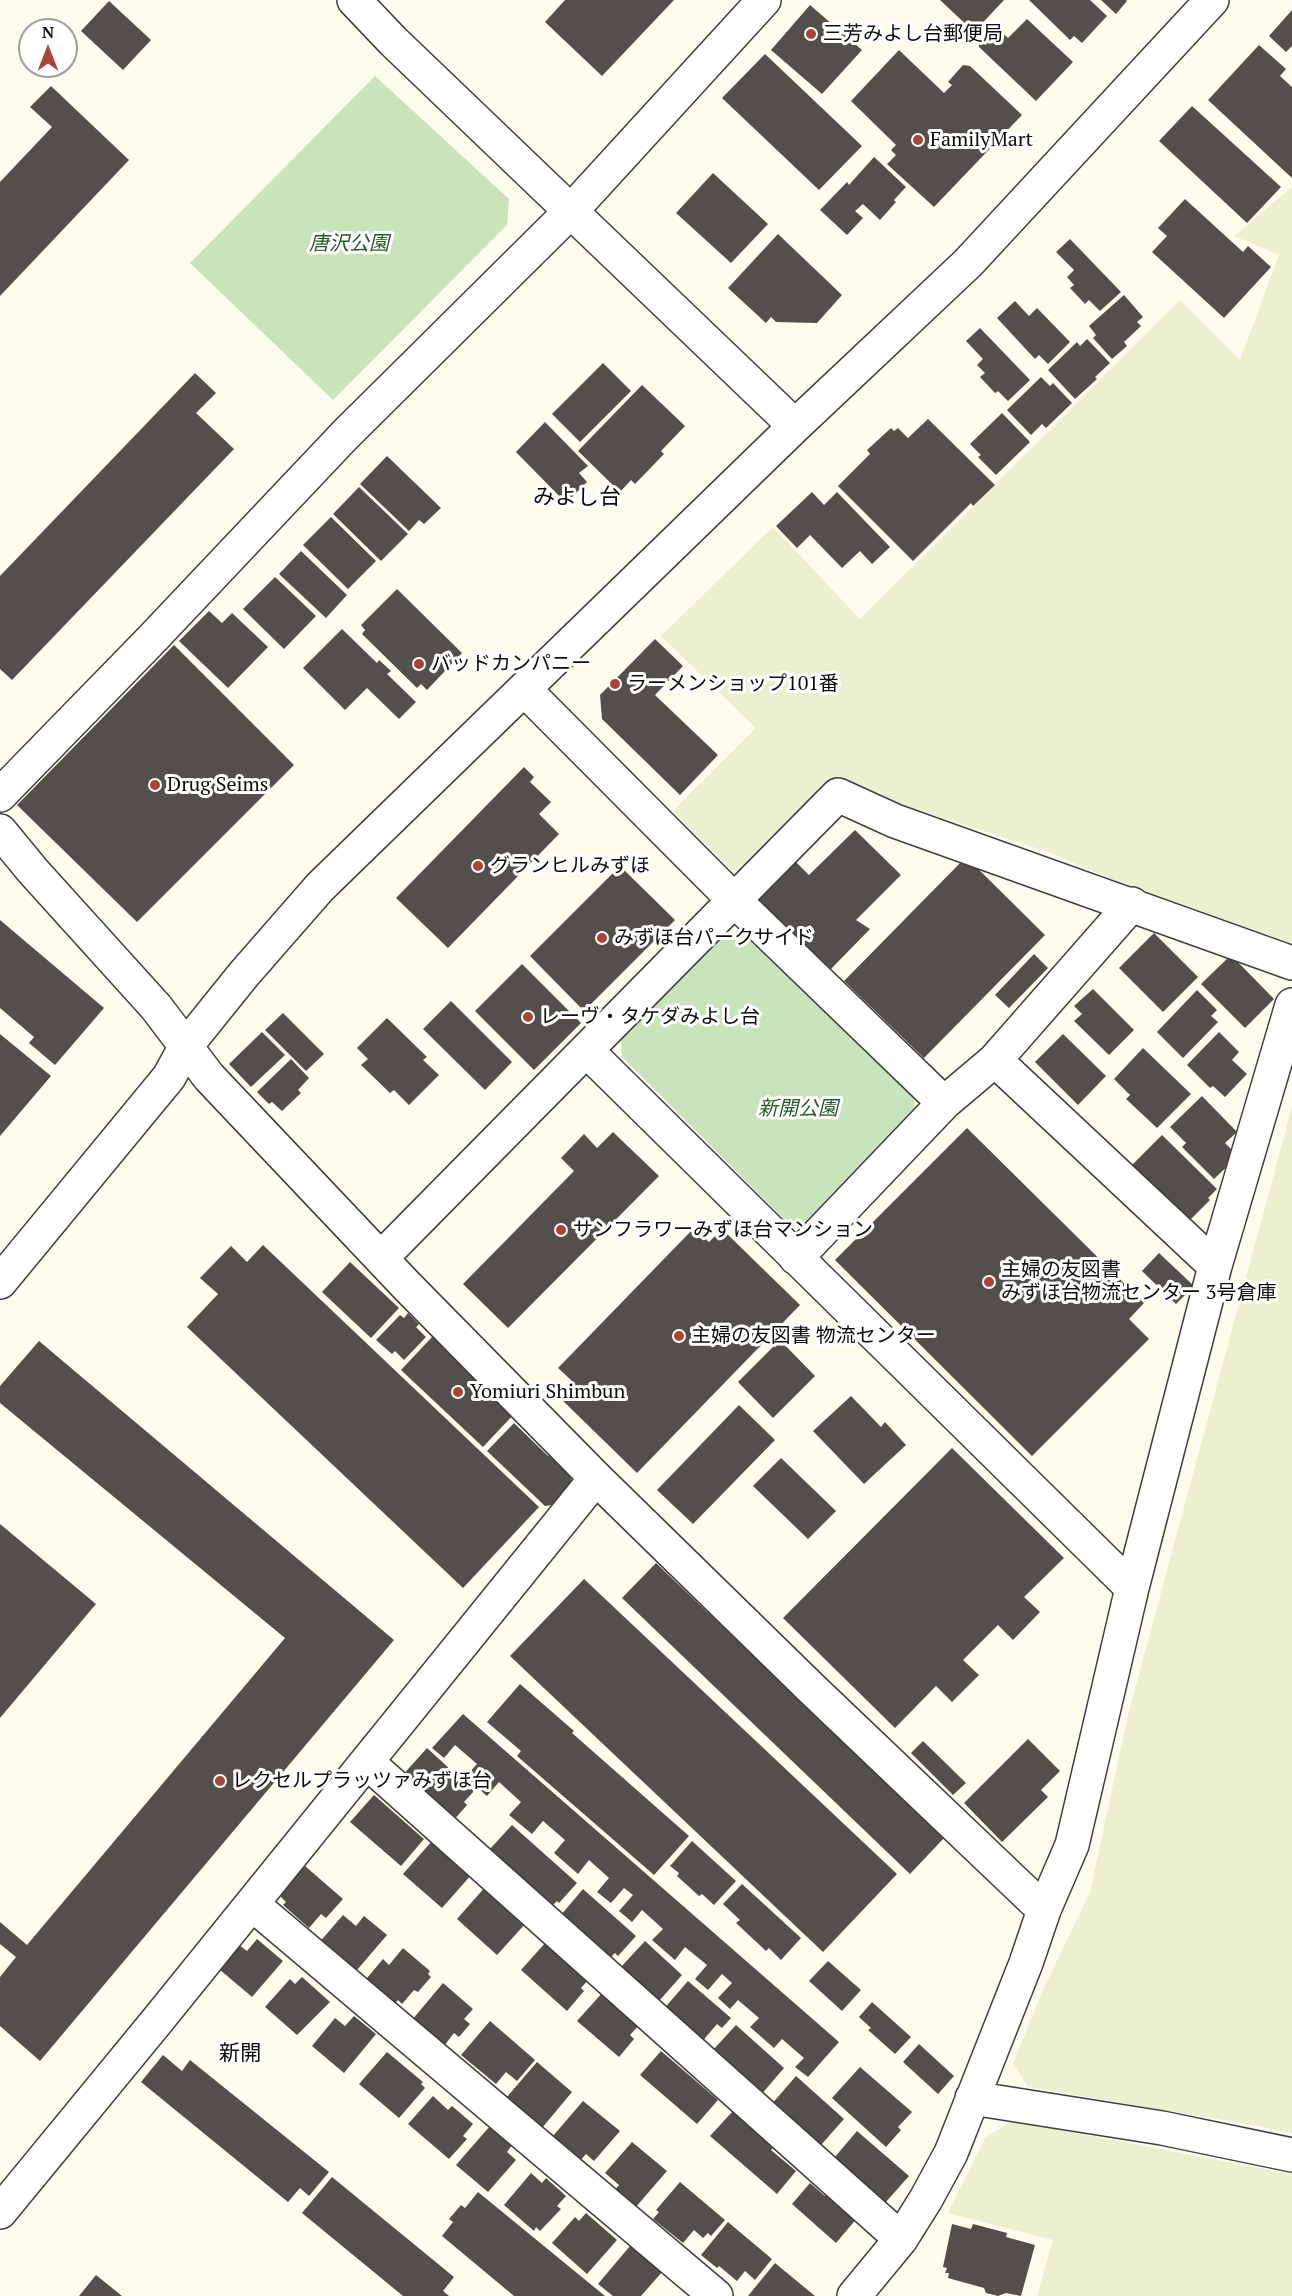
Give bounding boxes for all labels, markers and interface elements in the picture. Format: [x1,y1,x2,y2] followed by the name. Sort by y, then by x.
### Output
[18,18,78,78] north arrow
[42,21,54,43] text: N
[823,22,1003,46] place label: 三芳みよし台郵便局
[804,27,818,41] marker: 三芳みよし台郵便局
[930,128,1033,152] place label: FamilyMart
[911,133,925,147] marker: FamilyMart
[309,232,389,256] park label: 唐沢公園
[533,485,621,511] district label: みよし台
[431,652,591,676] place label: バッドカンパニー
[412,657,426,671] marker: バッドカンパニー
[627,672,839,696] place label: ラーメンショップ101番
[608,677,622,691] marker: ラーメンショップ101番
[167,773,268,797] place label: Drug Seims
[148,778,162,792] marker: Drug Seims
[490,854,650,878] place label: グランヒルみずほ
[471,859,485,873] marker: グランヒルみずほ
[614,926,814,950] place label: みずほ台パークサイド
[595,931,609,945] marker: みずほ台パークサイド
[540,1005,760,1029] place label: レーヴ・タケダみよし台
[521,1010,535,1024] marker: レーヴ・タケダみよし台
[758,1097,838,1121] park label: 新開公園
[573,1218,873,1242] place label: サンフラワーみずほ台マンション
[554,1223,568,1237] marker: サンフラワーみずほ台マンション
[1001,1258,1277,1305] place label: 主婦の友図書 みずほ台物流センター 3号倉庫
[982,1275,996,1289] marker: 主婦の友図書 みずほ台物流センター 3号倉庫
[691,1324,936,1348] place label: 主婦の友図書 物流センター
[672,1329,686,1343] marker: 主婦の友図書 物流センター
[470,1380,625,1404] place label: Yomiuri Shimbun
[451,1385,465,1399] marker: Yomiuri Shimbun
[232,1769,492,1793] place label: レクセルプラッツァみずほ台
[213,1774,227,1788] marker: レクセルプラッツァみずほ台
[219,2041,261,2067] district label: 新開

